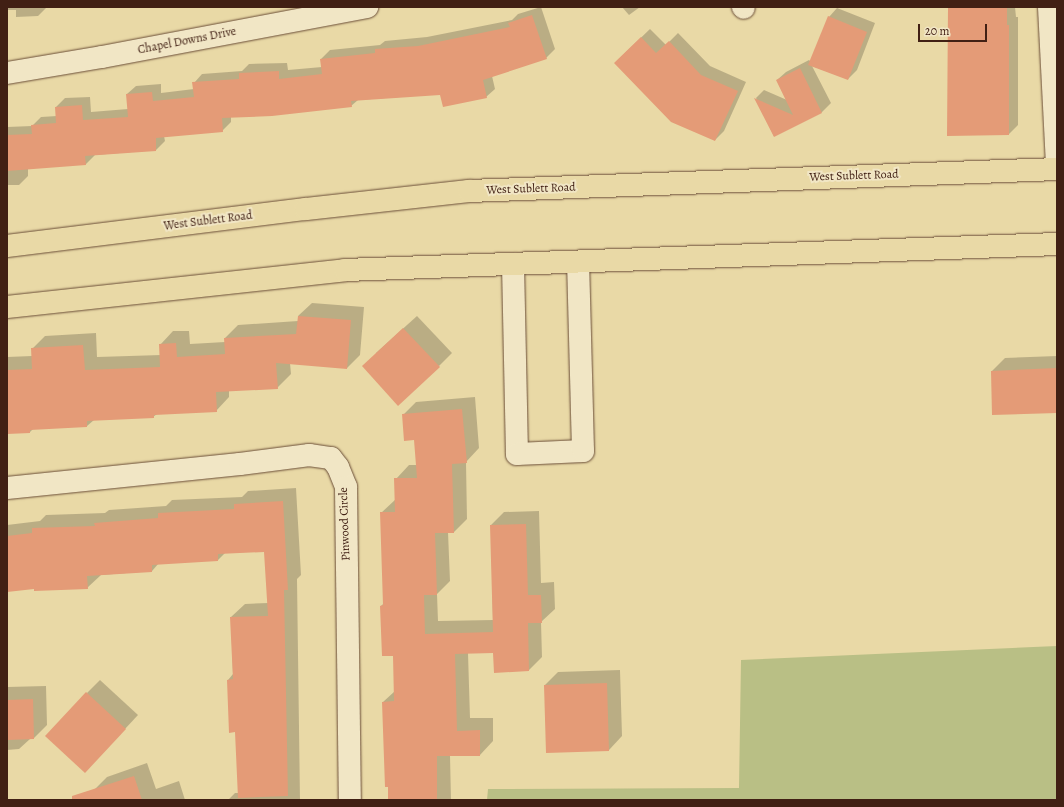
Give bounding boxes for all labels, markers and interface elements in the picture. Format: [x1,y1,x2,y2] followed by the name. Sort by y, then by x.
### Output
[920,16,989,42] scale bar
[925,23,949,39] text: 20 m
[137,24,237,58] street label: Chapel Downs Drive
[809,167,899,185] street label: West Sublett Road
[486,180,576,198] street label: West Sublett Road
[163,208,253,234] street label: West Sublett Road
[337,487,353,561] street label: Pinwood Circle

